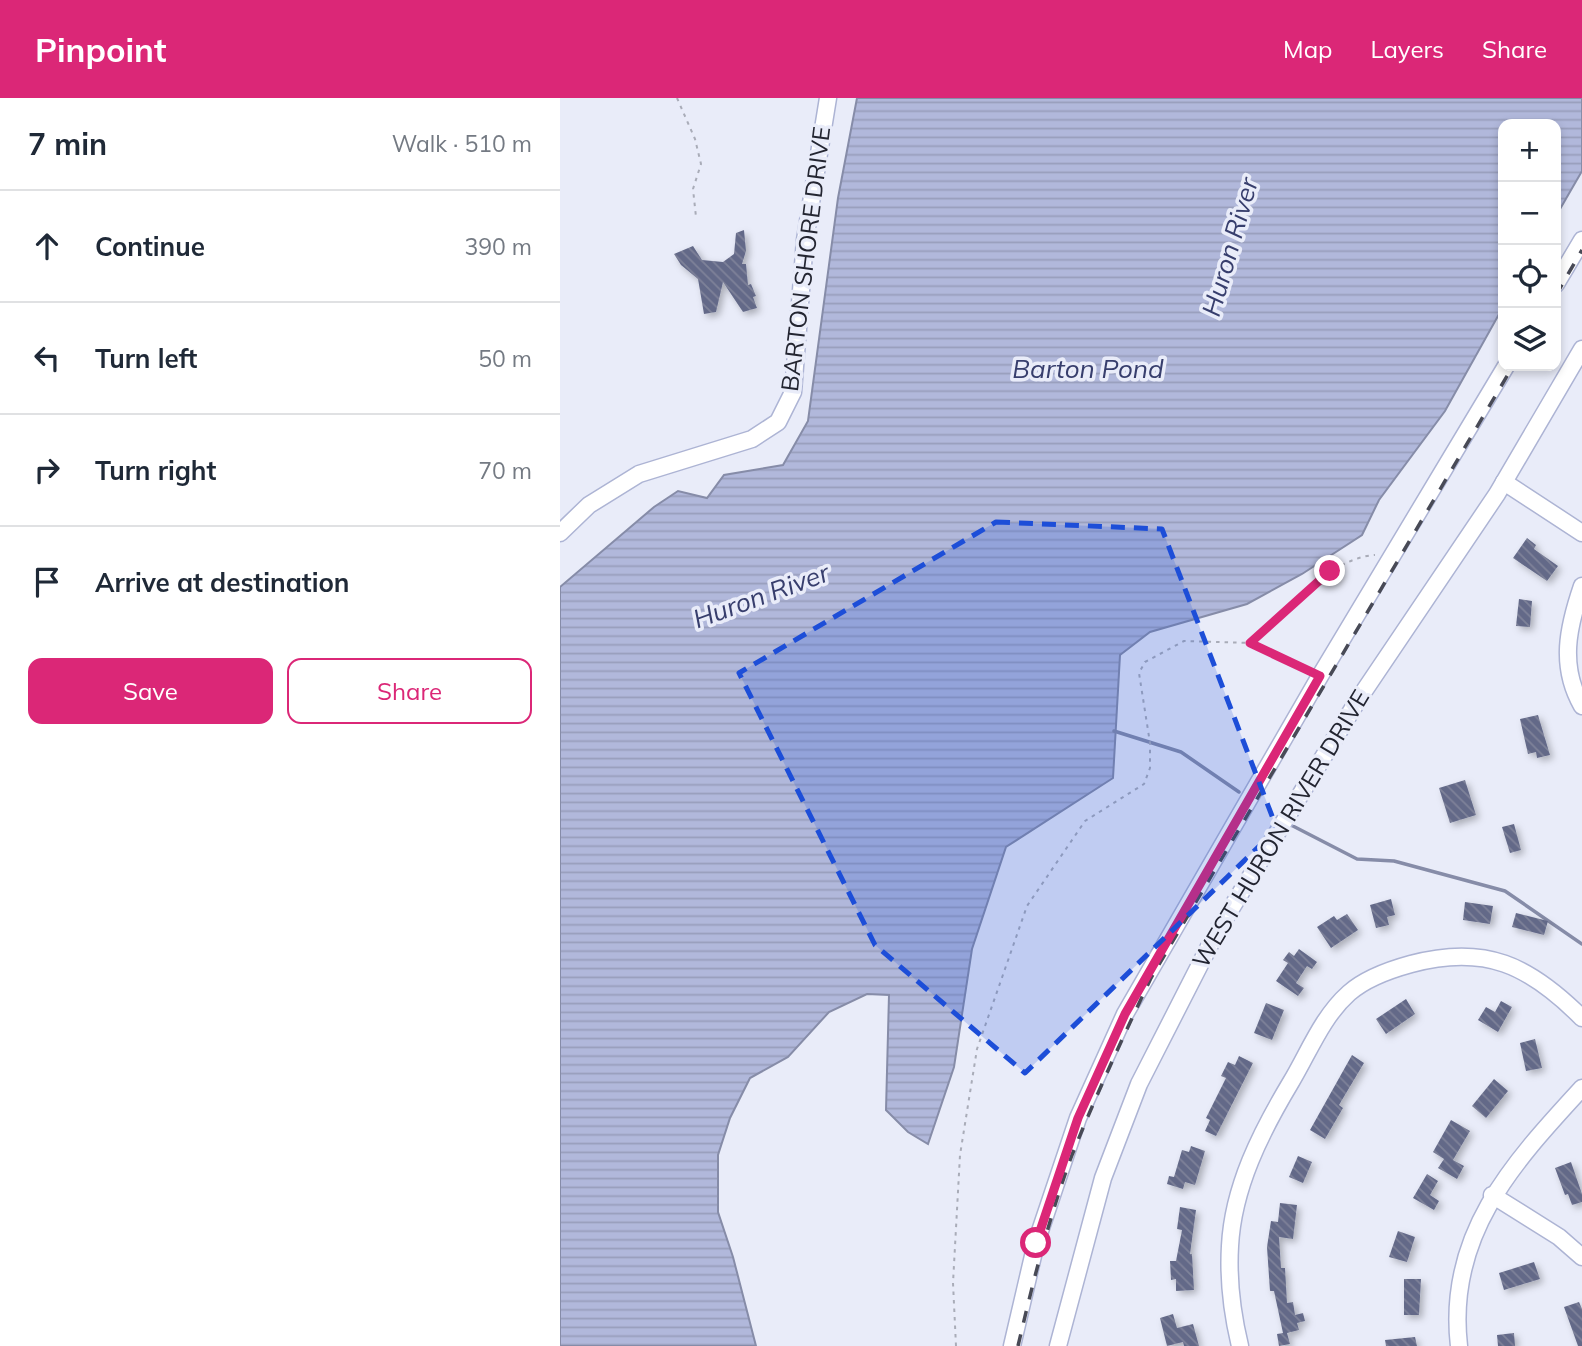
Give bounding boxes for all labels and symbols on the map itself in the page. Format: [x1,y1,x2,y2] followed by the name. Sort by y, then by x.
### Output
[774,125,836,393] street label: BARTON SHORE DRIVE
[1194,172,1265,320] water label: Huron River
[1012,352,1164,385] water label: Barton Pond
[688,555,835,635] water label: Huron River
[1314,555,1345,586] route end
[1185,684,1375,973] street label: WEST HURON RIVER DRIVE
[1020,1227,1051,1258] route start

